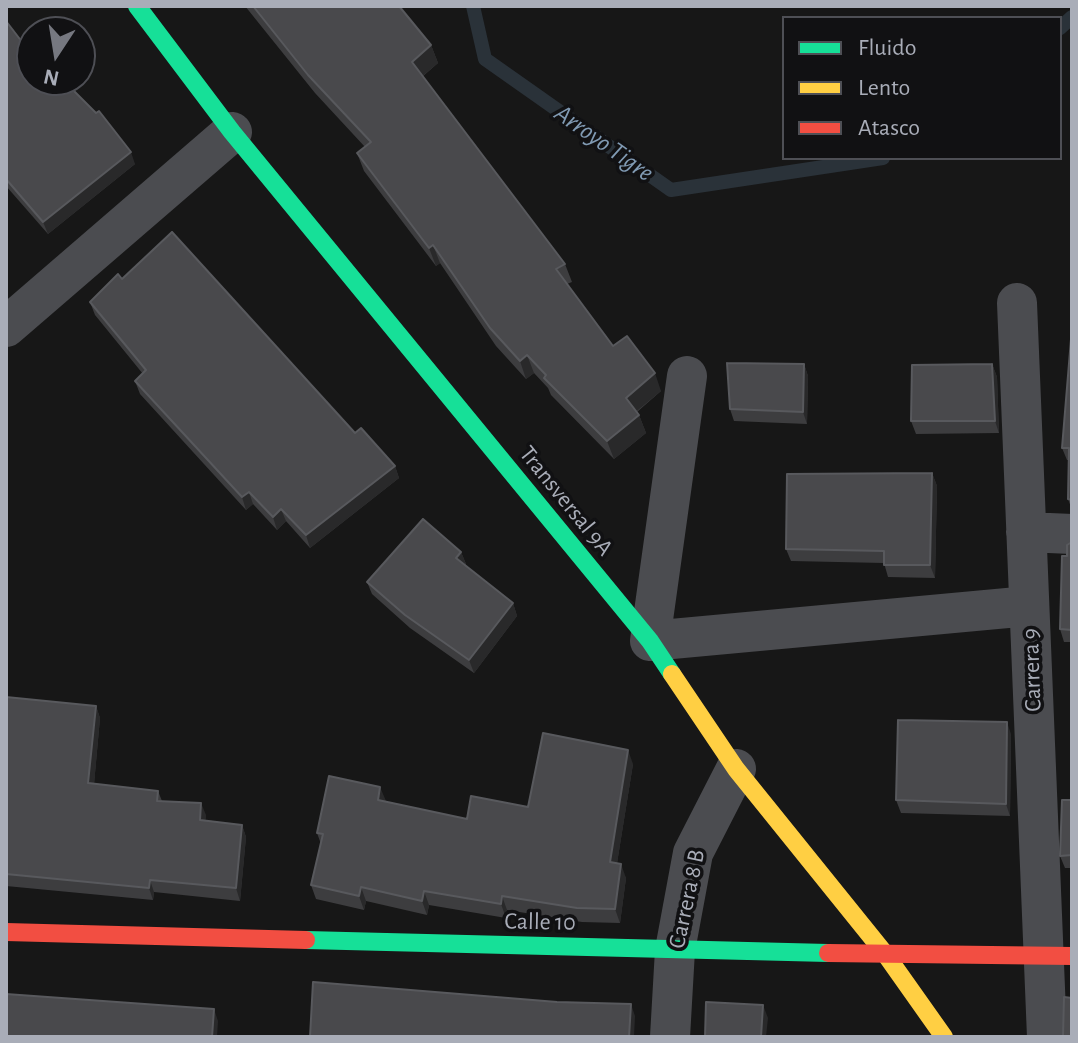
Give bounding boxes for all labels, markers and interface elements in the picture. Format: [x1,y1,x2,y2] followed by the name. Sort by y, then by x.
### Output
[16,16,96,96] north arrow
[782,16,1062,160] legend
[858,36,917,60] text: Fluido
[42,65,61,90] text: N
[858,76,910,100] text: Lento
[548,98,660,188] water label: Arroyo Tigre
[858,116,920,140] text: Atasco
[513,440,619,562] street label: Transversal 9A
[1016,628,1048,712] street label: Carrera 9
[662,847,712,951] street label: Carrera 8 B
[504,907,576,937] street label: Calle 10

